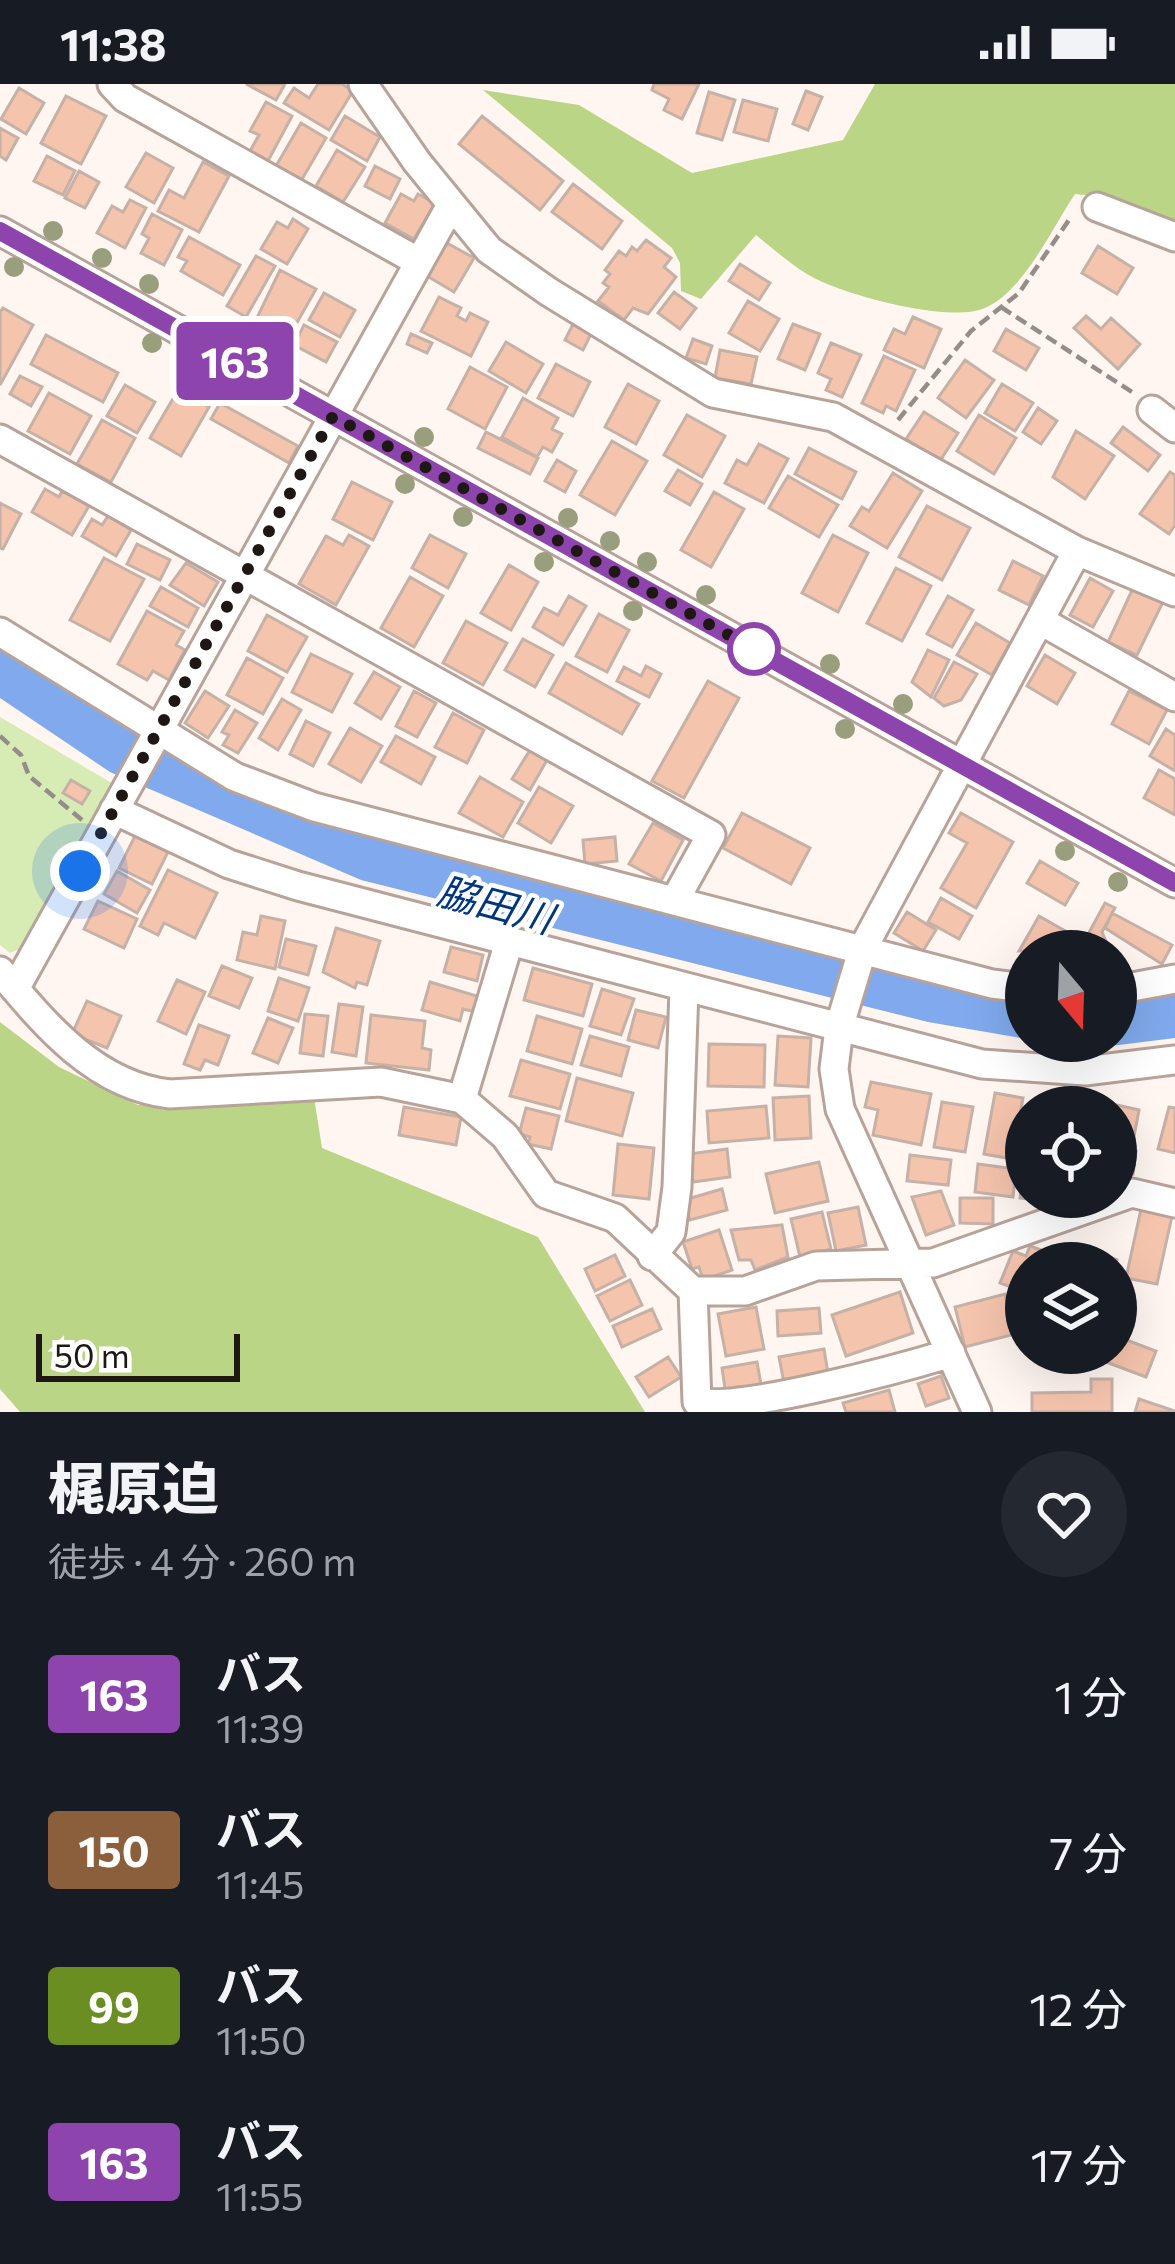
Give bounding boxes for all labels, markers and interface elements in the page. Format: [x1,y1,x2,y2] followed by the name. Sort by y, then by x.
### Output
[60,15,167,70] text: 11:38
[166,322,304,400] line badge: 163
[200,335,270,387] text: 163
[729,624,779,674] unlabelled marker
[50,841,110,901] your location
[433,865,563,942] water label: 脇田川
[1005,930,1137,1062] north arrow
[1005,930,1137,1374] map controls
[1005,1086,1137,1218] button: locate
[1005,1242,1137,1374] button: layers
[36,1328,240,1381] scale bar
[54,1334,130,1375] text: 50 m
[48,1451,219,1521] text: 梶原迫
[1001,1451,1127,1577] button: heart
[48,1536,356,1584] text: 徒歩 · 4 分 · 260 m
[216,1644,306,1699] text: バス
[79,1668,149,1720] text: 163
[1054,1668,1127,1723] text: 1 分
[216,1703,304,1751] text: 11:39
[216,1800,306,1855] text: バス
[78,1824,150,1876] text: 150
[1050,1824,1127,1879] text: 7 分
[216,1859,304,1907] text: 11:45
[216,1956,306,2011] text: バス
[88,1980,140,2032] text: 99
[1029,1980,1127,2035] text: 12 分
[216,2015,306,2063] text: 11:50
[216,2112,306,2167] text: バス
[79,2136,149,2188] text: 163
[1030,2136,1127,2191] text: 17 分
[216,2171,303,2219] text: 11:55

